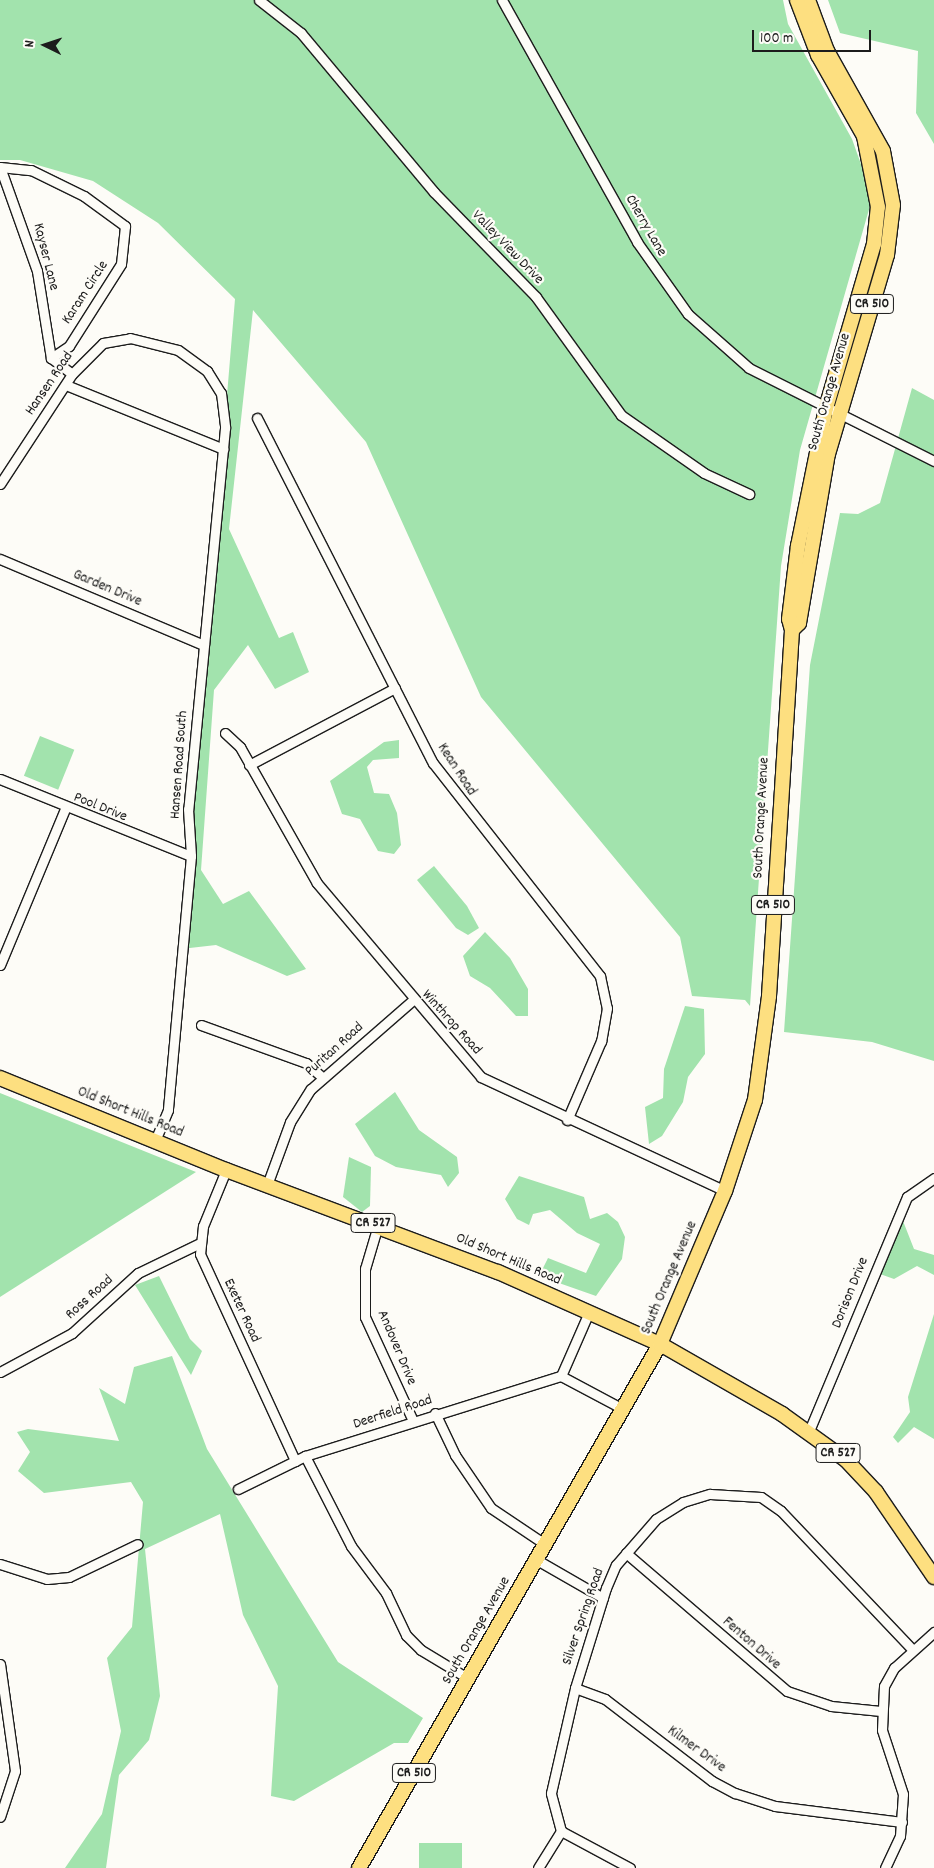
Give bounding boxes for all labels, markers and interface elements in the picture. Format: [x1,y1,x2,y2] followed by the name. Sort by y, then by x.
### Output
[20,20,70,70] north arrow
[754,20,873,52] scale bar
[760,28,793,50] text: 100 m
[20,40,40,48] text: N
[620,192,670,260] street label: Cherry Lane
[467,207,547,289] street label: Valley View Drive
[28,222,62,292] street label: Kayser Lane
[59,258,113,328] street label: Karam Circle
[850,292,894,316] road number: CR 510
[805,331,855,453] street label: South Orange Avenue
[22,349,78,419] street label: Hansen Road
[70,566,144,612] street label: Garden Drive
[167,710,193,820] street label: Hansen Road South
[432,740,480,800] street label: Kean Road
[750,757,774,879] street label: South Orange Avenue
[71,789,129,827] street label: Pool Drive
[750,894,796,916] road number: CR 510
[417,987,485,1059] street label: Winthrop Road
[302,1019,368,1081] street label: Puritan Road
[74,1084,186,1142] street label: Old Short Hills Road
[350,1212,396,1234] road number: CR 527
[638,1219,702,1337] street label: South Orange Avenue
[453,1230,563,1290] street label: Old Short Hills Road
[829,1255,873,1331] street label: Dorison Drive
[62,1272,118,1324] street label: Ross Road
[218,1276,264,1346] street label: Exeter Road
[372,1308,420,1388] street label: Andover Drive
[351,1392,435,1434] street label: Deerfield Road
[816,1442,860,1465] road number: CR 527
[559,1566,609,1668] street label: Silver Spring Road
[439,1574,515,1688] street label: South Orange Avenue
[718,1614,784,1674] street label: Fenton Drive
[663,1723,729,1777] street label: Kilmer Drive
[392,1762,436,1785] road number: CR 510

